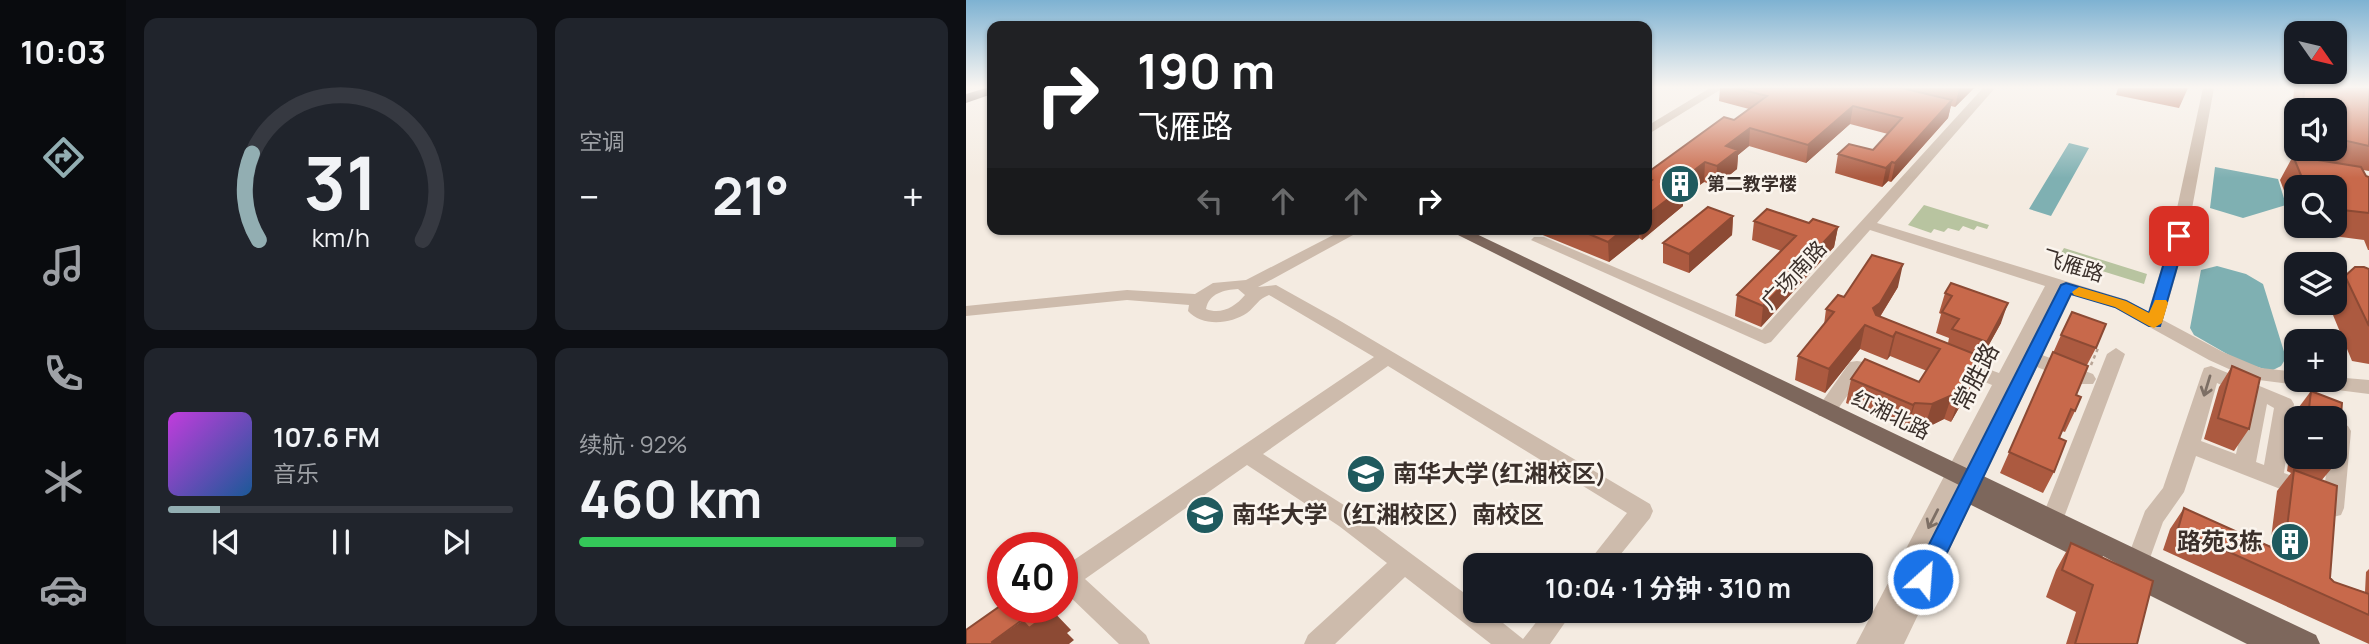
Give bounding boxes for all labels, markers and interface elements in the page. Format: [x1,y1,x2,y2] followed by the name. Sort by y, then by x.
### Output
[2284,21,2347,84] north arrow
[2284,21,2347,469] map controls
[20,30,106,74] text: 10:03
[1137,37,1275,104] text: 190 m
[1022,49,1113,140] icon: right
[2284,98,2347,161] button: sound
[1137,104,1233,148] text: 飞雁路
[579,125,625,157] text: 空调
[303,132,378,232] text: 31
[39,133,88,182] icon: directions
[712,160,789,231] text: 21°
[1659,163,1701,205] building icon: 第二教学楼
[579,170,600,222] text: −
[902,170,924,222] text: +
[1707,171,1797,195] place label: 第二教学楼
[2284,175,2347,238] button: search
[1191,182,1229,220] icon: left
[1264,182,1302,220] icon: ahead
[1337,182,1375,220] icon: ahead
[1410,182,1448,220] icon: right
[2149,206,2209,266] pin
[2160,217,2198,255] icon: arrive
[311,220,370,255] text: km/h
[1754,234,1832,315] street label: 广场南路
[39,241,88,290] icon: music
[2039,242,2108,288] street label: 飞雁路
[2284,252,2347,315] button: layers
[2284,329,2347,392] button: +
[1944,337,2006,416] street label: 常胜路
[39,349,88,398] icon: phone
[2200,374,2213,396] one-way arrow
[1848,383,1935,445] street label: 红湘北路
[2284,406,2347,469] button: −
[273,419,380,455] text: 107.6 FM
[579,428,688,460] text: 续航 · 92%
[1345,453,1387,495] school or university icon: 南华大学(红湘校区)
[1393,456,1607,489] place label: 南华大学(红湘校区)
[39,457,88,506] icon: climate
[273,457,319,489] text: 音乐
[579,463,762,534] text: 460 km
[1184,494,1226,536] school or university icon: 南华大学（红湘校区）南校区
[1232,497,1544,530] place label: 南华大学（红湘校区）南校区
[1925,508,1939,529] one-way arrow
[2269,521,2311,563] building icon: 路苑3栋
[207,523,245,561] icon: previous
[322,523,360,561] icon: pause
[437,523,475,561] icon: next
[2177,524,2263,557] place label: 路苑3栋
[987,532,1078,623] speed limit sign: 40
[1886,542,1960,616] position arrow
[39,565,88,614] icon: car
[1545,570,1791,606] text: 10:04 · 1 分钟 · 310 m

